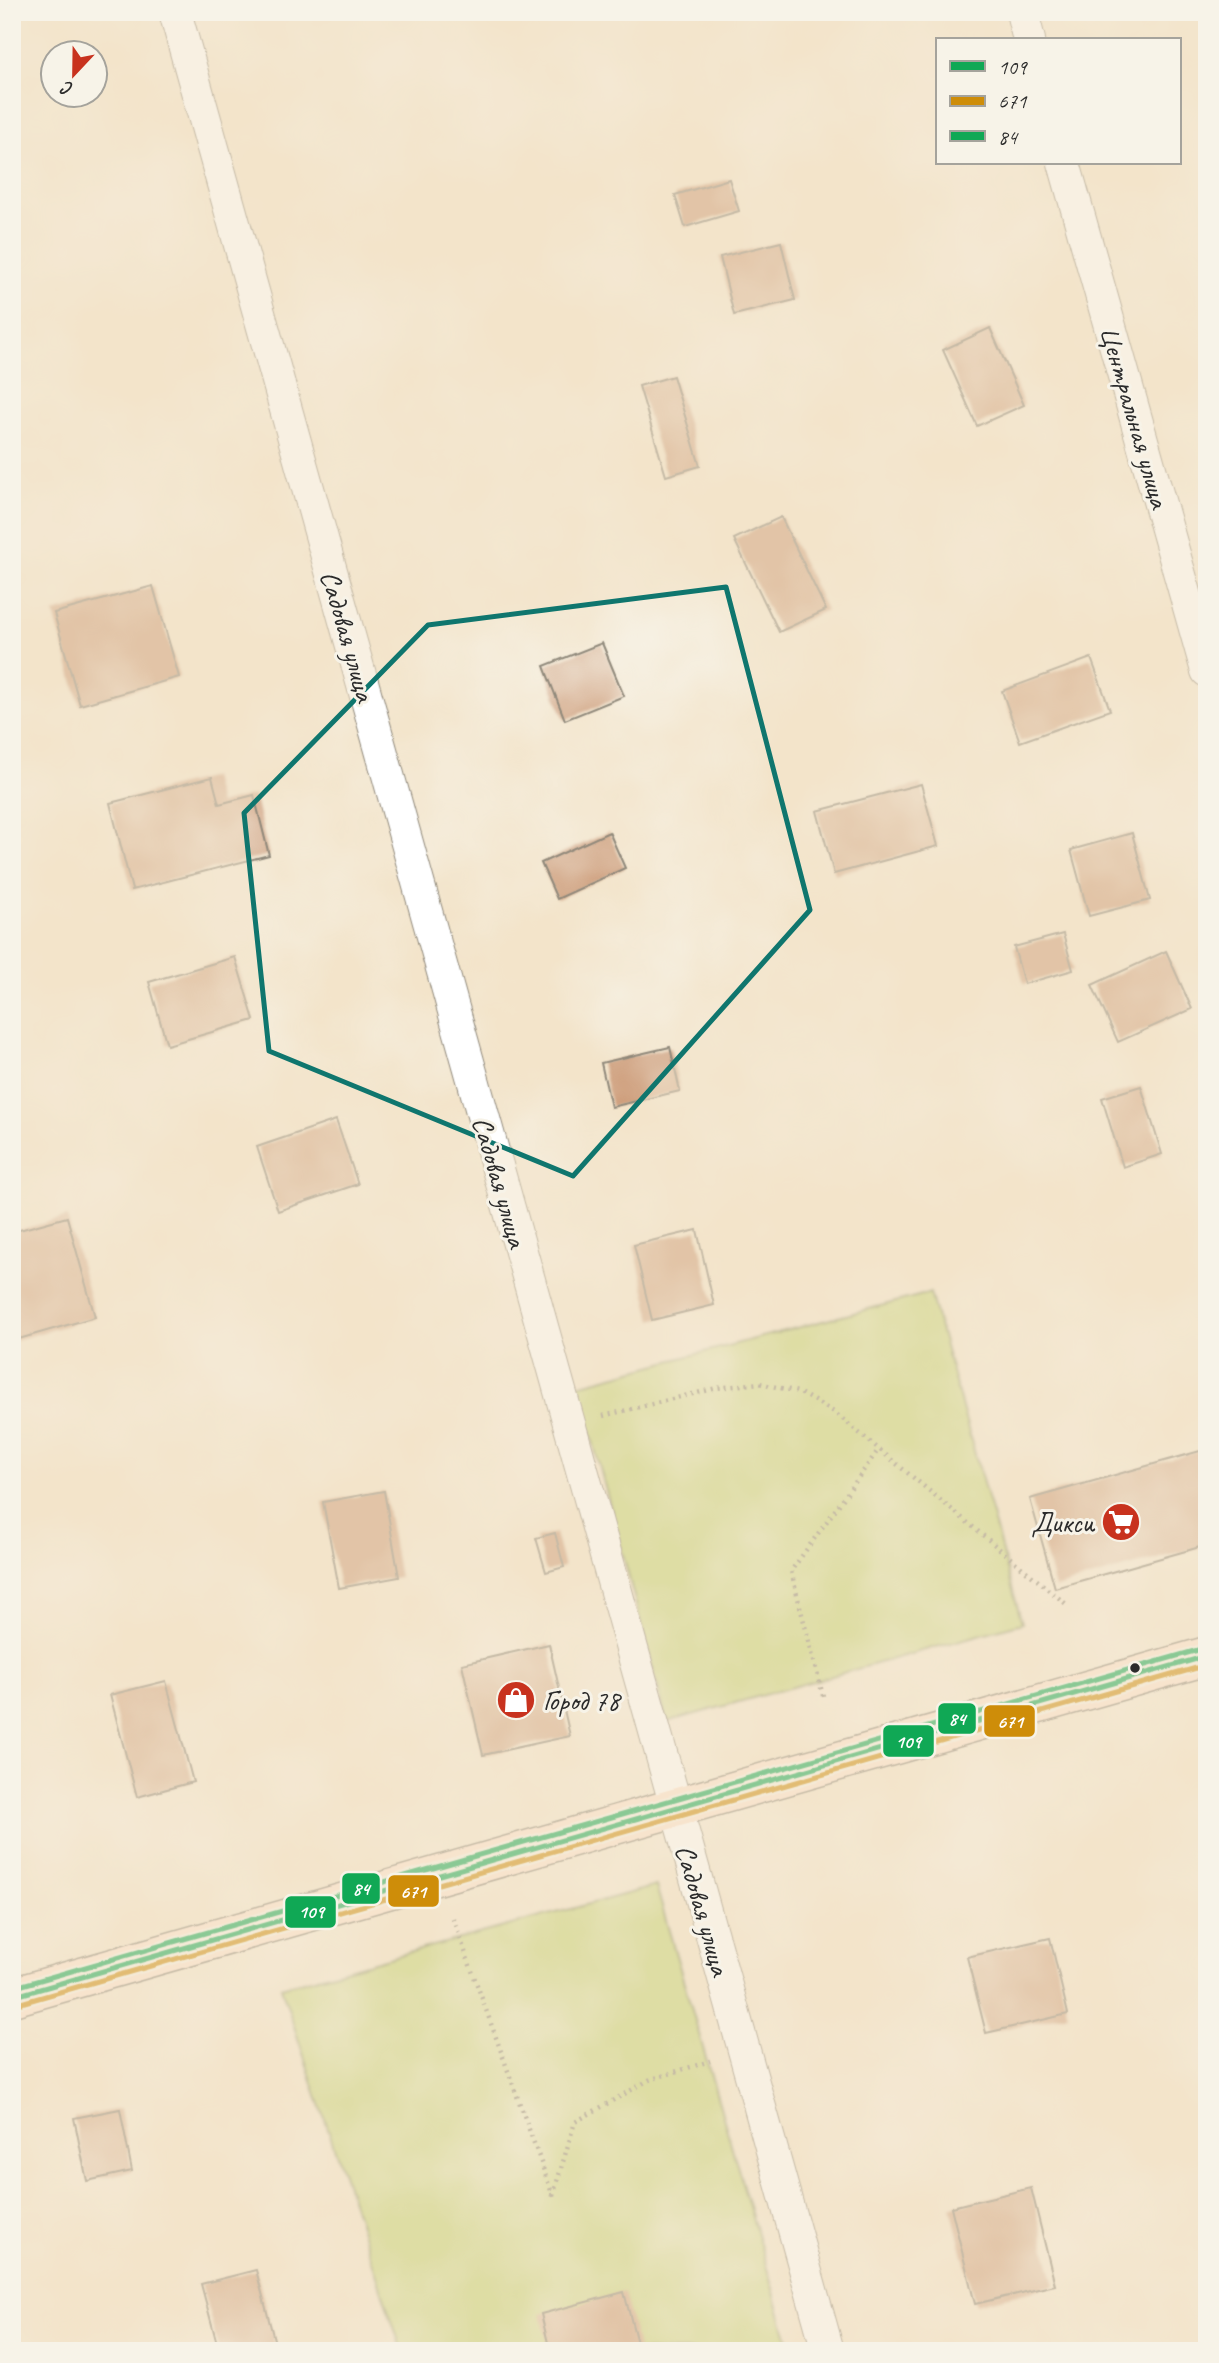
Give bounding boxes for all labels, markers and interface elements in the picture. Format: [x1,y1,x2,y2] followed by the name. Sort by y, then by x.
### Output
[38,38,108,108] north arrow
[936,38,1180,164] legend
[998,54,1028,80] text: 109
[57,75,77,102] text: С
[998,88,1028,114] text: 671
[998,124,1019,150] text: 84
[1092,322,1178,514] street label: Центральная улица
[313,567,384,707] street label: Садовая улица
[465,1113,536,1253] street label: Садовая улица
[1100,1501,1142,1543] supermarket icon: Дикси
[1031,1505,1096,1540] place label: Дикси
[1128,1661,1142,1675] unlabelled marker
[495,1679,537,1721] shop icon: Город 78
[543,1683,622,1718] place label: Город 78
[937,1702,977,1735] line badge: 84
[983,1704,1036,1738] line badge: 671
[948,1707,968,1731] text: 84
[997,1710,1025,1734] text: 671
[882,1724,935,1758] line badge: 109
[895,1730,923,1754] text: 109
[668,1841,739,1981] street label: Садовая улица
[341,1872,381,1905] line badge: 84
[387,1874,440,1908] line badge: 671
[352,1877,372,1901] text: 84
[400,1880,428,1904] text: 671
[284,1895,337,1929] line badge: 109
[298,1900,326,1924] text: 109

